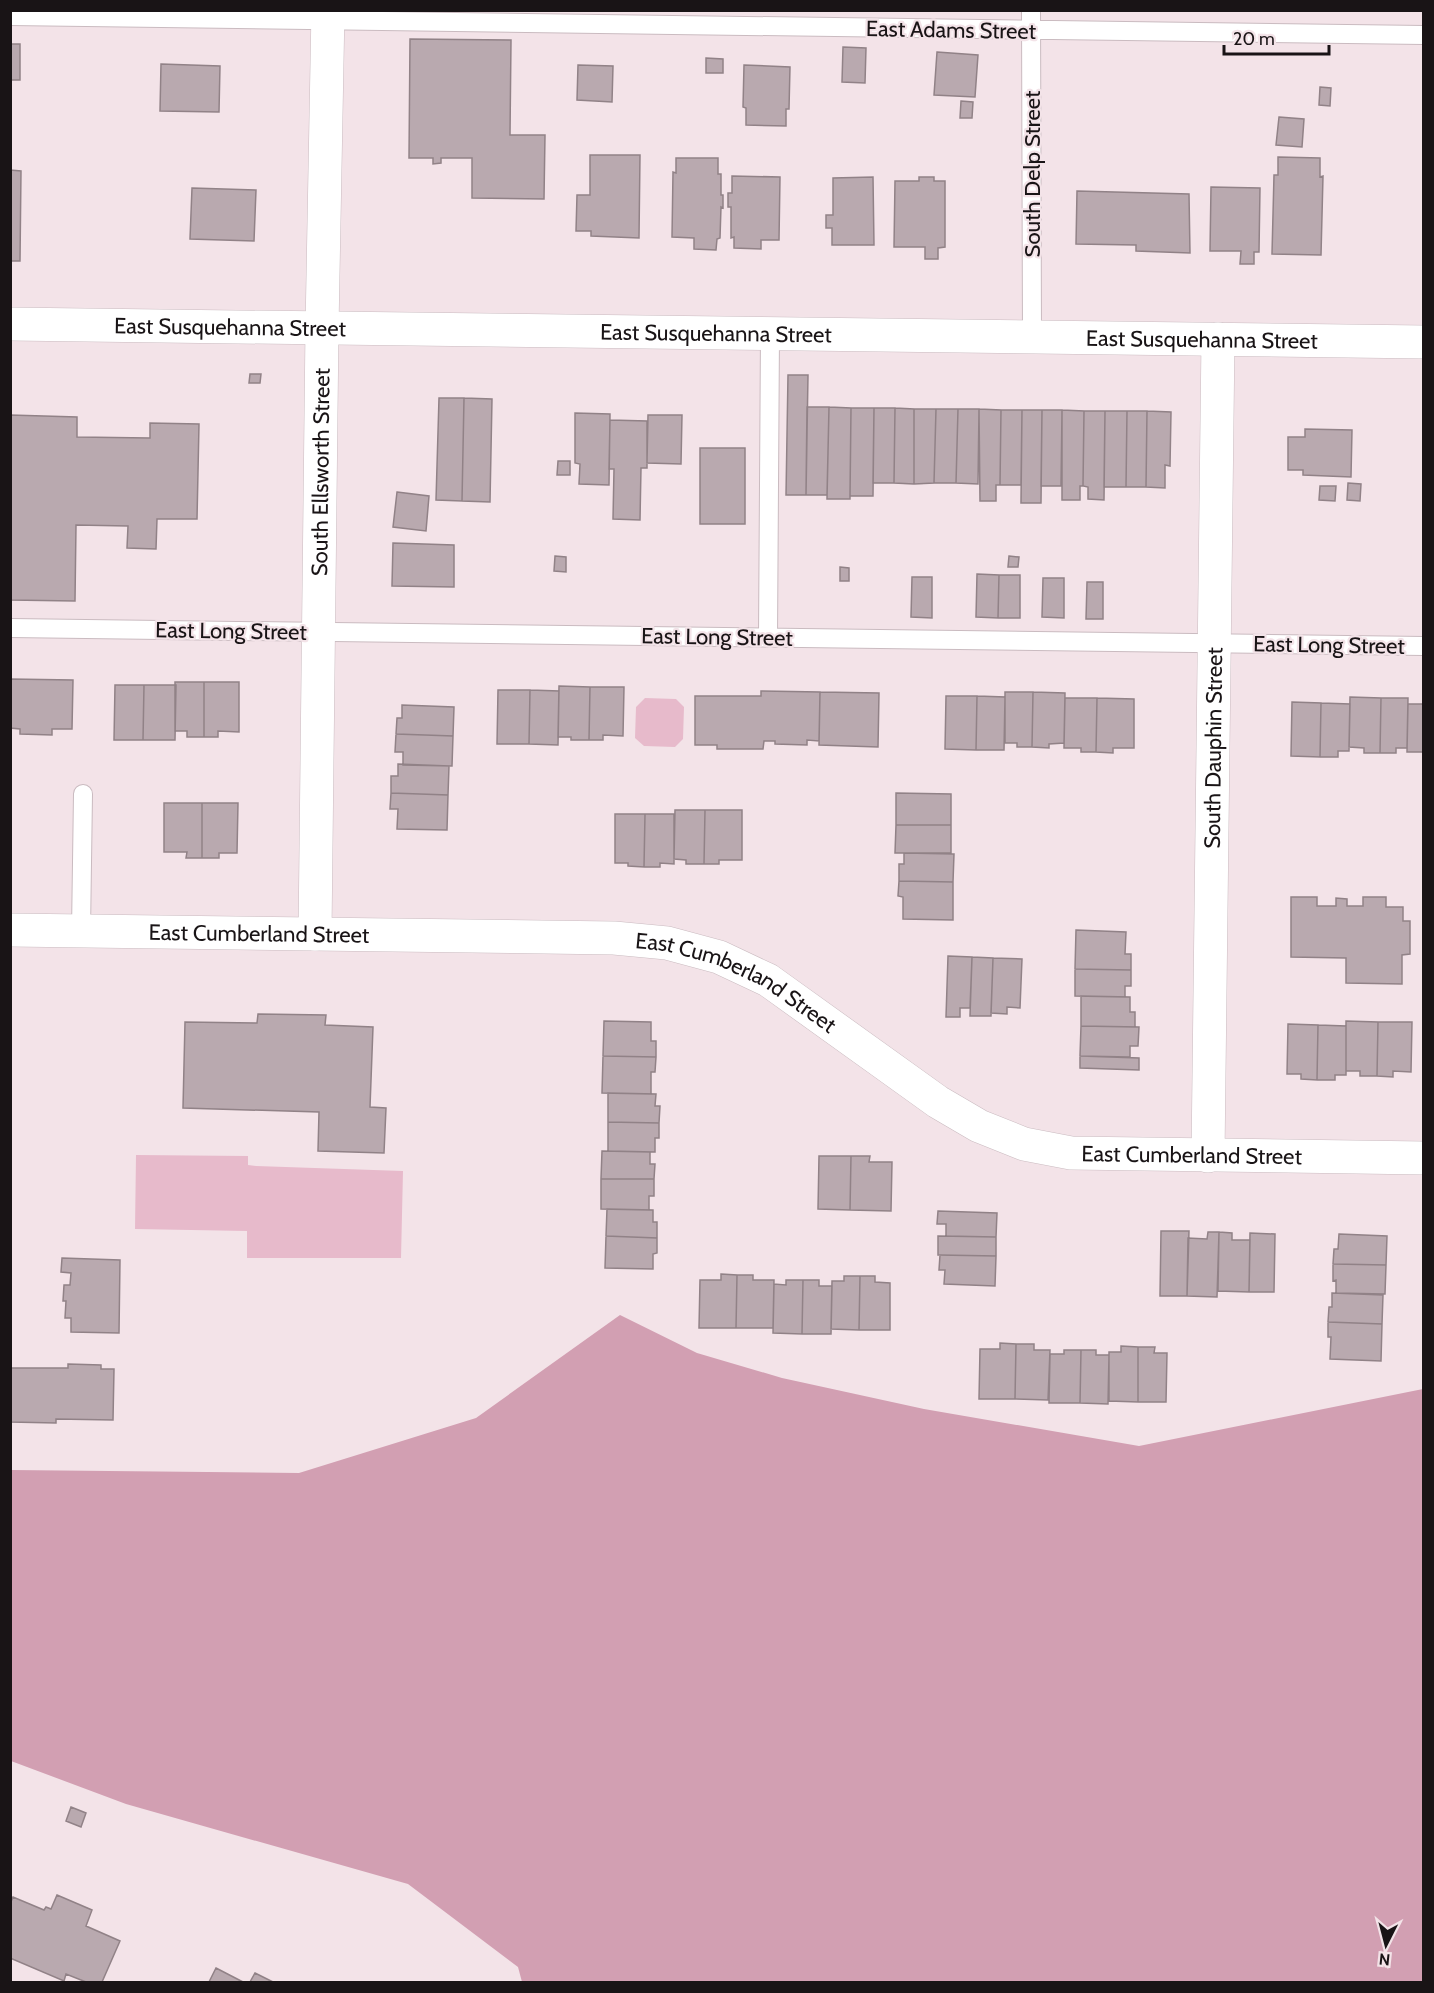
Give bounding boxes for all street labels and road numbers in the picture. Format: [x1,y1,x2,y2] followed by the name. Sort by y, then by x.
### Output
[866,15,1037,45] street label: East Adams Street
[1019,90,1046,257] street label: South Delp Street
[114,312,347,342] street label: East Susquehanna Street
[600,318,833,348] street label: East Susquehanna Street
[1086,324,1319,354] street label: East Susquehanna Street
[306,367,335,576] street label: South Ellsworth Street
[155,616,308,646] street label: East Long Street
[641,622,794,652] street label: East Long Street
[1253,630,1406,660] street label: East Long Street
[1198,647,1228,849] street label: South Dauphin Street
[149,918,370,948] street label: East Cumberland Street
[634,927,842,1039] street label: East Cumberland Street
[1081,1140,1303,1170] street label: East Cumberland Street

